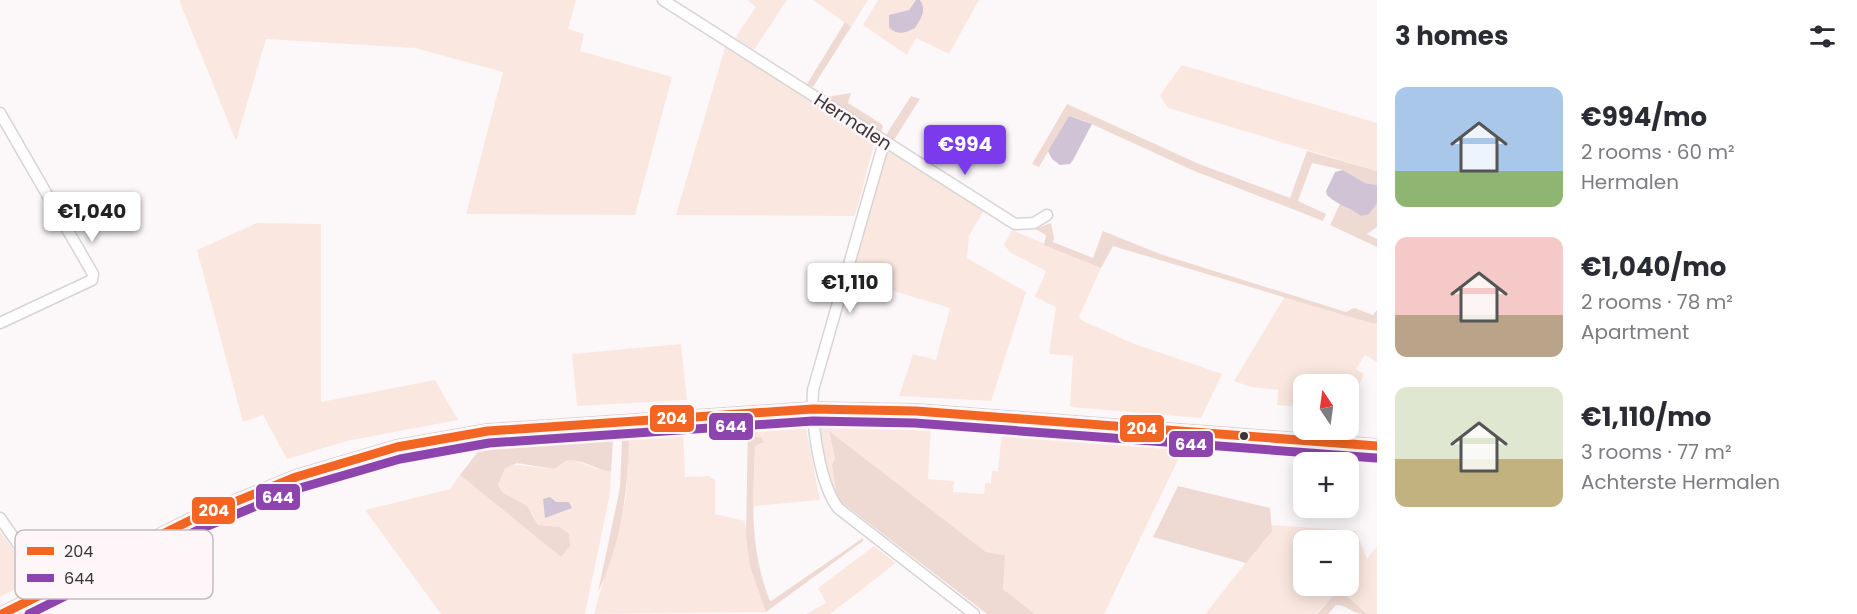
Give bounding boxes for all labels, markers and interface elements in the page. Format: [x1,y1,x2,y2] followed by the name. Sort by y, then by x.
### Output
[1395,18,1508,54] text: 3 homes
[1806,20,1839,53] icon: filters
[809,87,897,156] street label: Hermalen
[1581,99,1707,135] text: €994/mo
[1443,111,1515,183] icon: home
[929,125,1001,176] pin: €994
[938,130,992,158] text: €994
[1581,138,1735,166] text: 2 rooms · 60 m²
[1581,168,1679,196] text: Hermalen
[43,192,141,243] pin: €1,040
[58,197,126,225] text: €1,040
[1581,249,1726,285] text: €1,040/mo
[1443,261,1515,333] icon: home
[801,263,899,314] pin: €1,110
[821,268,879,296] text: €1,110
[1581,288,1733,316] text: 2 rooms · 78 m²
[1581,318,1689,346] text: Apartment
[1293,374,1359,440] north arrow
[1293,374,1359,596] map controls
[1581,399,1711,435] text: €1,110/mo
[649,404,695,433] line badge: 204
[657,407,687,430] text: 204
[1443,411,1515,483] icon: home
[708,412,754,441] line badge: 644
[1119,414,1165,443] line badge: 204
[715,415,747,438] text: 644
[1127,417,1157,440] text: 204
[1168,430,1214,458] line badge: 644
[1238,430,1250,442] unlabelled marker
[1175,433,1207,456] text: 644
[1581,438,1732,466] text: 3 rooms · 77 m²
[1293,452,1359,518] button: +
[1581,468,1780,496] text: Achterste Hermalen
[255,483,301,511] line badge: 644
[262,486,294,509] text: 644
[191,496,236,525] line badge: 204
[199,499,229,522] text: 204
[15,530,213,599] legend
[1293,530,1359,596] button: −
[64,540,93,563] text: 204
[64,567,94,590] text: 644

